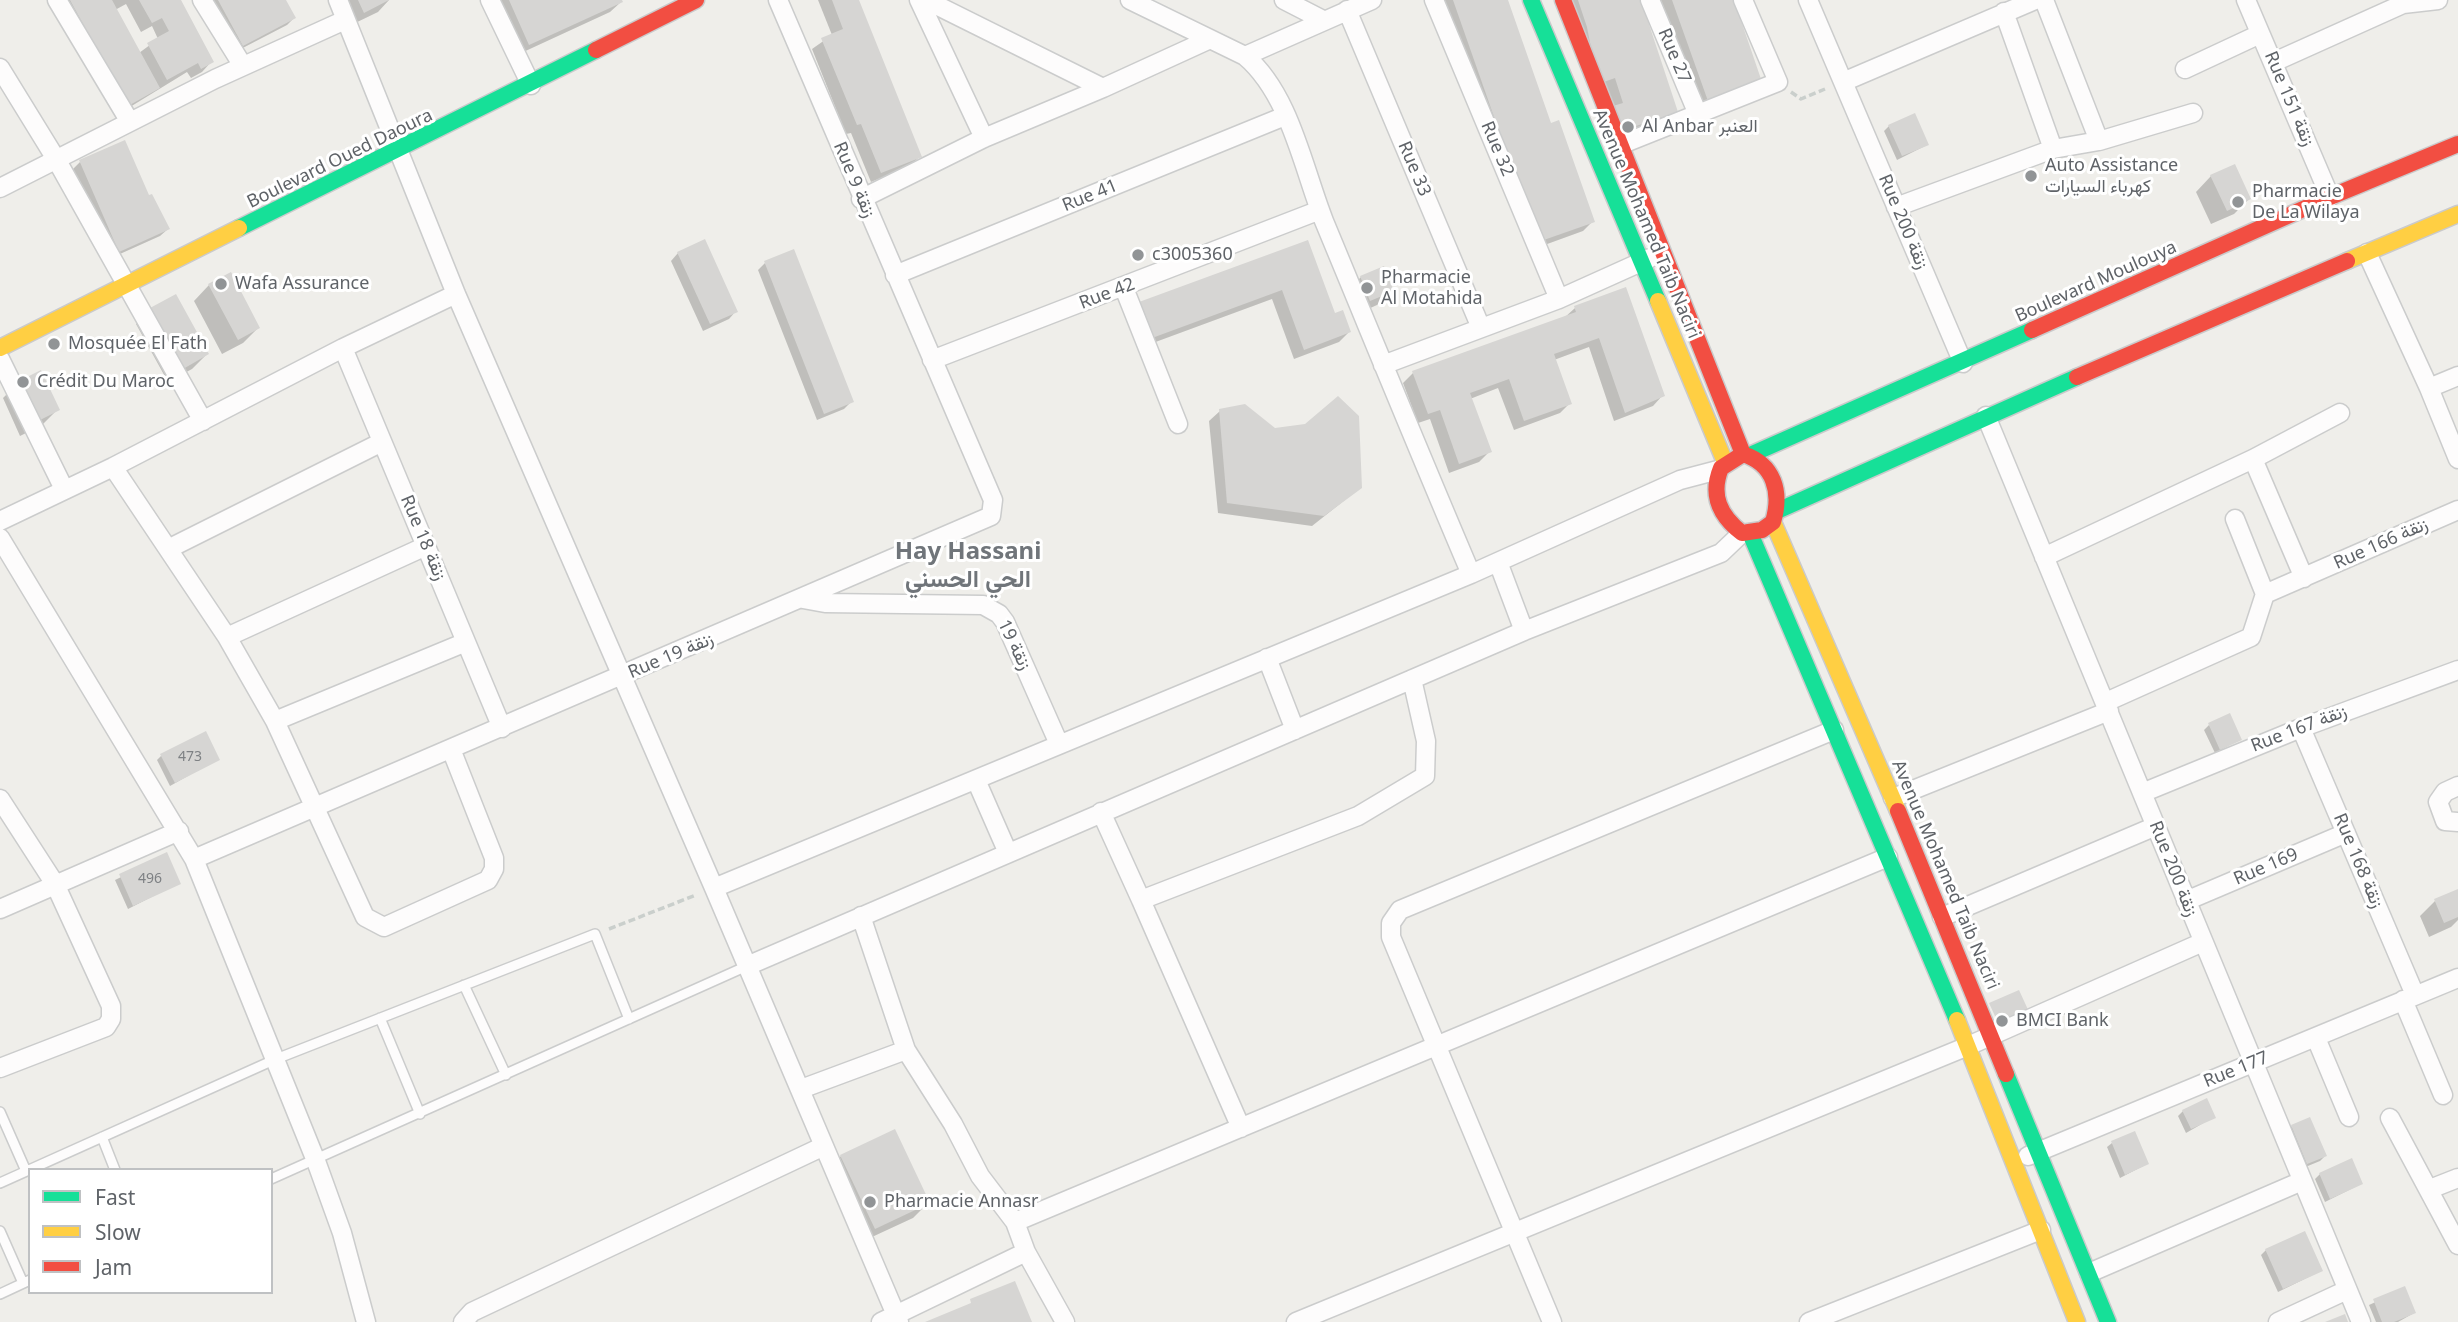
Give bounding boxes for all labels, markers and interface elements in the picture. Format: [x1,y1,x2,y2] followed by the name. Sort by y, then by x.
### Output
[1653,25,1695,87] street label: Rue 27
[2259,48,2319,150] street label: Rue 151 زنقة
[244,105,436,213] street label: Boulevard Oued Daoura
[1588,106,1704,342] street label: Avenue Mohamed Taib Naciri
[1642,116,1758,138] place label: Al Anbar العنبر
[1476,118,1518,180] street label: Rue 32
[1620,119,1636,135] marker: Al Anbar العنبر
[1393,138,1435,200] street label: Rue 33
[828,139,880,221] street label: Rue 9 زنقة
[2045,155,2178,198] place label: Auto Assistance كهرباء السيارات
[2023,168,2039,184] marker: Auto Assistance كهرباء السيارات
[1873,171,1933,273] street label: Rue 200 زنقة
[1059,175,1121,217] street label: Rue 41
[2252,181,2360,224] place label: Pharmacie De La Wilaya
[2230,194,2246,210] marker: Pharmacie De La Wilaya
[2012,237,2180,327] street label: Boulevard Moulouya
[1152,244,1233,266] place label: c3005360
[1130,247,1146,263] marker: c3005360
[1381,267,1483,310] place label: Pharmacie Al Motahida
[235,273,369,295] place label: Wafa Assurance
[1076,274,1138,314] street label: Rue 42
[213,276,229,292] marker: Wafa Assurance
[1359,280,1375,296] marker: Pharmacie Al Motahida
[68,333,207,355] place label: Mosquée El Fath
[46,336,62,352] marker: Mosquée El Fath
[37,371,174,393] place label: Crédit Du Maroc
[15,374,31,390] marker: Crédit Du Maroc
[395,492,451,584] street label: Rue 18 زنقة
[2330,514,2432,574] street label: Rue 166 زنقة
[895,538,1041,594] district label: Hay Hassani الحي الحسني
[993,616,1035,674] street label: 19 زنقة
[625,628,717,684] street label: Rue 19 زنقة
[2248,701,2350,757] street label: Rue 167 زنقة
[178,749,202,765] house number: 473
[1887,757,2003,993] street label: Avenue Mohamed Taib Naciri
[2328,810,2388,912] street label: Rue 168 زنقة
[2144,818,2202,920] street label: Rue 200 زنقة
[2230,844,2302,890] street label: Rue 169
[138,871,162,887] house number: 496
[2016,1010,2109,1032] place label: BMCI Bank
[1994,1013,2010,1029] marker: BMCI Bank
[2200,1047,2272,1093] street label: Rue 177
[28,1168,273,1294] legend
[95,1183,135,1211] text: Fast
[884,1191,1038,1213] place label: Pharmacie Annasr
[862,1194,878,1210] marker: Pharmacie Annasr
[95,1218,141,1246] text: Slow
[95,1253,132,1281] text: Jam

